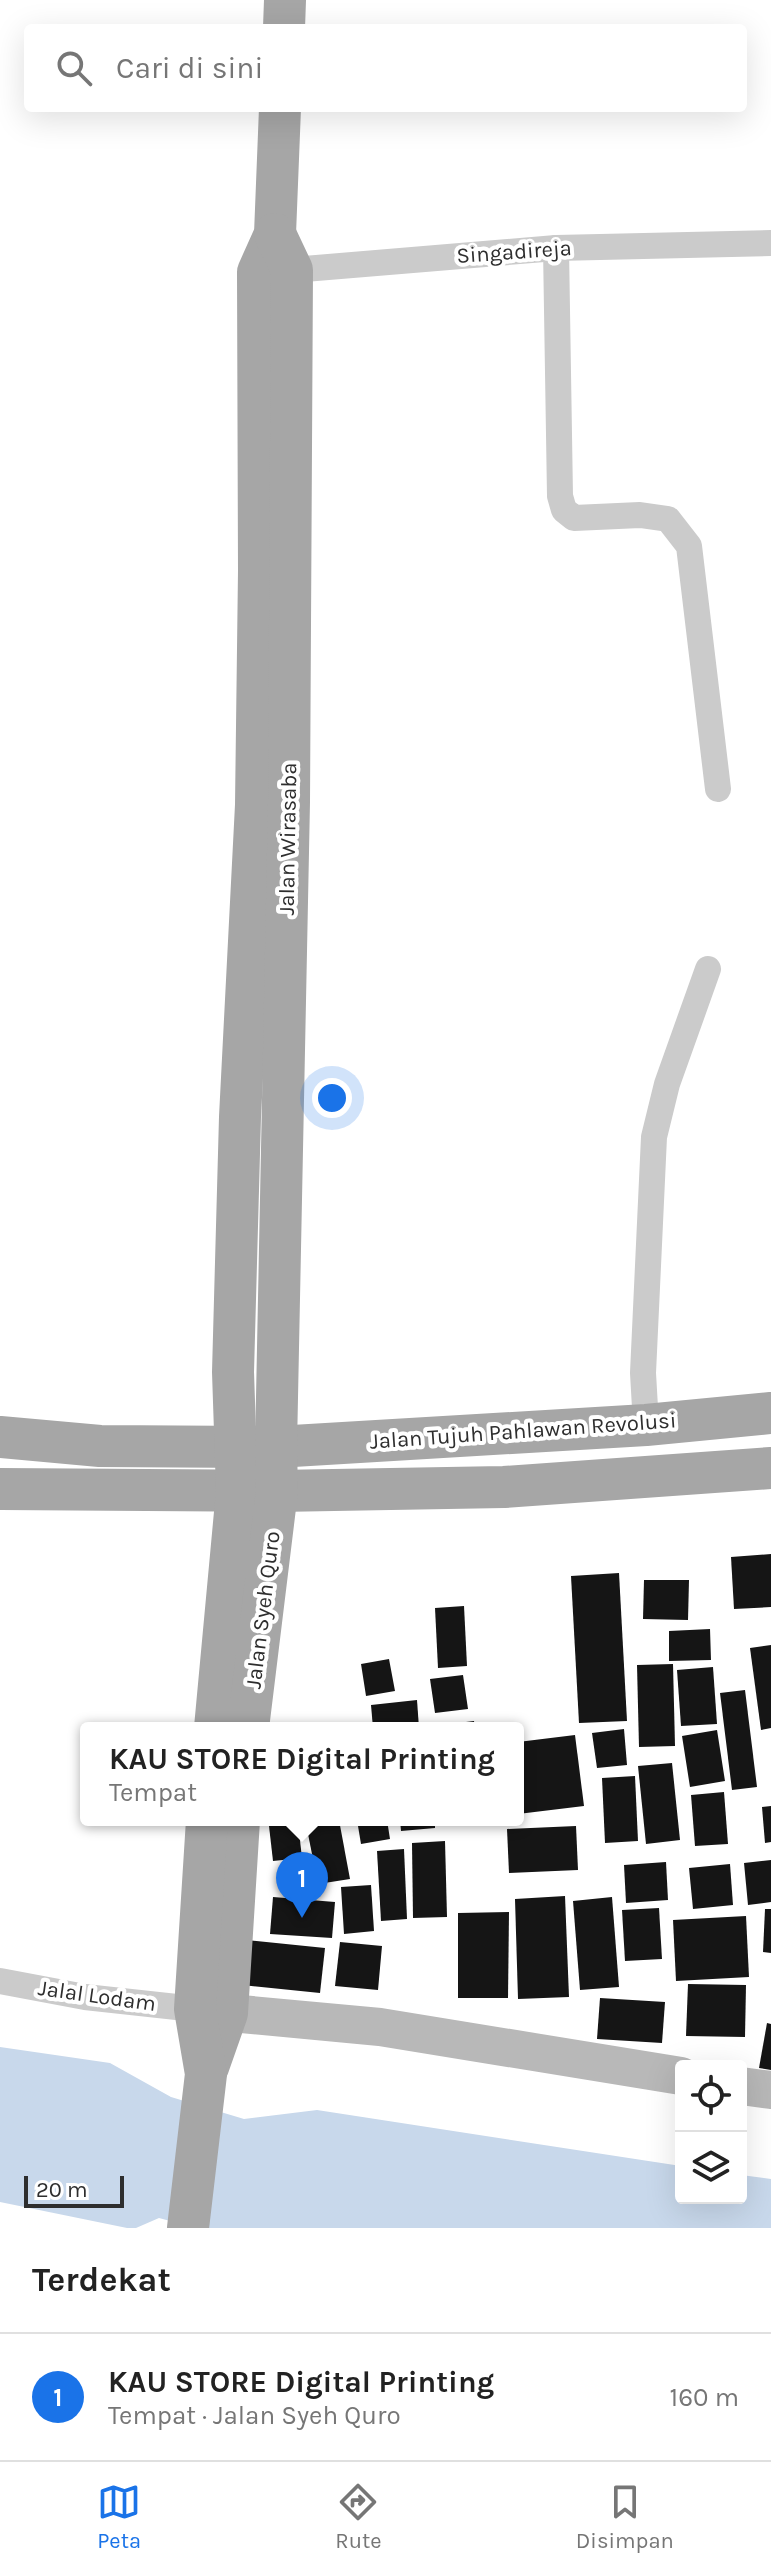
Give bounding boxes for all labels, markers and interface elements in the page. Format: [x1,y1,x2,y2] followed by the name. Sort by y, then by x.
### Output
[24,24,747,112] search box
[52,46,96,90] icon: search
[116,50,263,86] text: Cari di sini
[455,235,573,269] street label: Singadireja
[274,762,302,916] street label: Jalan Wirasaba
[312,1078,352,1118] your location
[369,1407,677,1455] street label: Jalan Tujuh Pahlawan Revolusi
[240,1530,286,1690] street label: Jalan Syeh Quro
[80,1722,524,1826] popup
[109,1741,495,1777] text: KAU STORE Digital Printing
[109,1777,197,1808] text: Tempat
[276,1852,328,1918] pin: 1
[36,1975,158,2017] street label: Jalal Lodam
[675,2060,747,2204] map controls
[675,2060,747,2132] button: locate
[675,2132,747,2204] button: layers
[24,2172,124,2208] scale bar
[36,2177,88,2203] text: 20 m
[32,2260,171,2300] text: Terdekat
[108,2364,494,2400] text: KAU STORE Digital Printing
[53,2382,63,2413] text: 1
[670,2382,739,2413] text: 160 m
[108,2400,401,2431] text: Tempat · Jalan Syeh Quro
[97,2480,141,2554] tab: Peta
[335,2480,382,2554] tab: Rute
[576,2480,674,2554] tab: Disimpan

